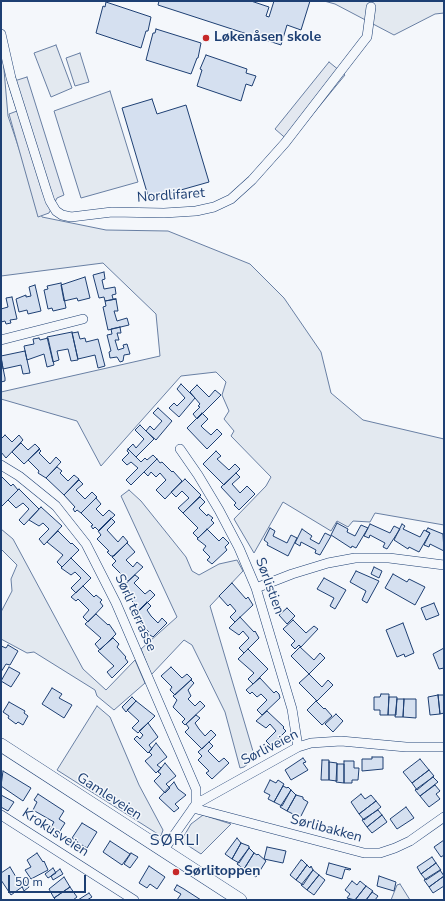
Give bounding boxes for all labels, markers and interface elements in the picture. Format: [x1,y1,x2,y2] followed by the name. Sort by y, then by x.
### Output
[214,30,321,46] place label: Løkenåsen skole
[201,33,211,43] marker: Løkenåsen skole
[137,185,205,207] street label: Nordlifaret
[251,555,287,617] street label: Sørlistien
[110,572,160,654] street label: Sørli terrasse
[239,726,301,770] street label: Sørliveien
[73,770,145,824] street label: Gamleveien
[19,805,91,861] street label: Krokusveien
[288,811,364,847] street label: Sørlibakken
[150,831,200,851] district label: SØRLI
[184,864,260,880] place label: Sørlitoppen
[10,867,88,893] scale bar
[171,867,181,877] marker: Sørlitoppen
[15,874,43,890] text: 50 m

